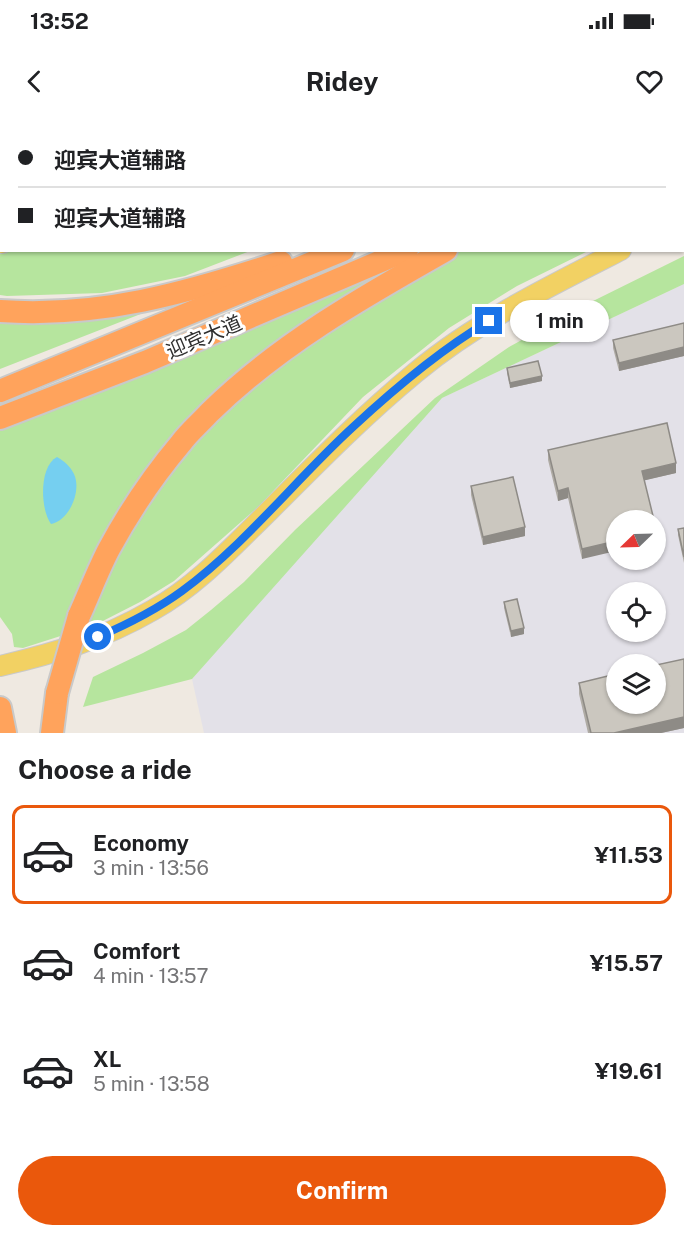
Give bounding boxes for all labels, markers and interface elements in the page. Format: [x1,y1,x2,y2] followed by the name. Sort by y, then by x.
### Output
[30,8,89,34] text: 13:52
[18,65,51,98] icon: back
[306,65,378,97] text: Ridey
[633,65,666,98] icon: heart
[54,147,186,173] text: 迎宾大道辅路
[54,205,186,231] text: 迎宾大道辅路
[510,300,609,342] callout: 1 min
[475,307,502,334] route end
[535,309,584,333] text: 1 min
[162,310,246,364] street label: 迎宾大道
[606,510,666,570] north arrow
[606,510,666,714] map controls
[606,582,666,642] button: locate
[84,623,111,650] route start
[606,654,666,714] button: layers
[18,753,192,785] text: Choose a ride
[21,828,75,882] icon: car
[93,830,189,856] text: Economy
[594,842,663,868] text: ¥11.53
[93,856,209,880] text: 3 min · 13:56
[21,936,75,990] icon: car
[93,938,180,964] text: Comfort
[590,950,663,976] text: ¥15.57
[93,964,209,988] text: 4 min · 13:57
[21,1044,75,1098] icon: car
[93,1046,121,1072] text: XL
[595,1058,663,1084] text: ¥19.61
[93,1072,210,1096] text: 5 min · 13:58
[18,1156,666,1225] button: Confirm

